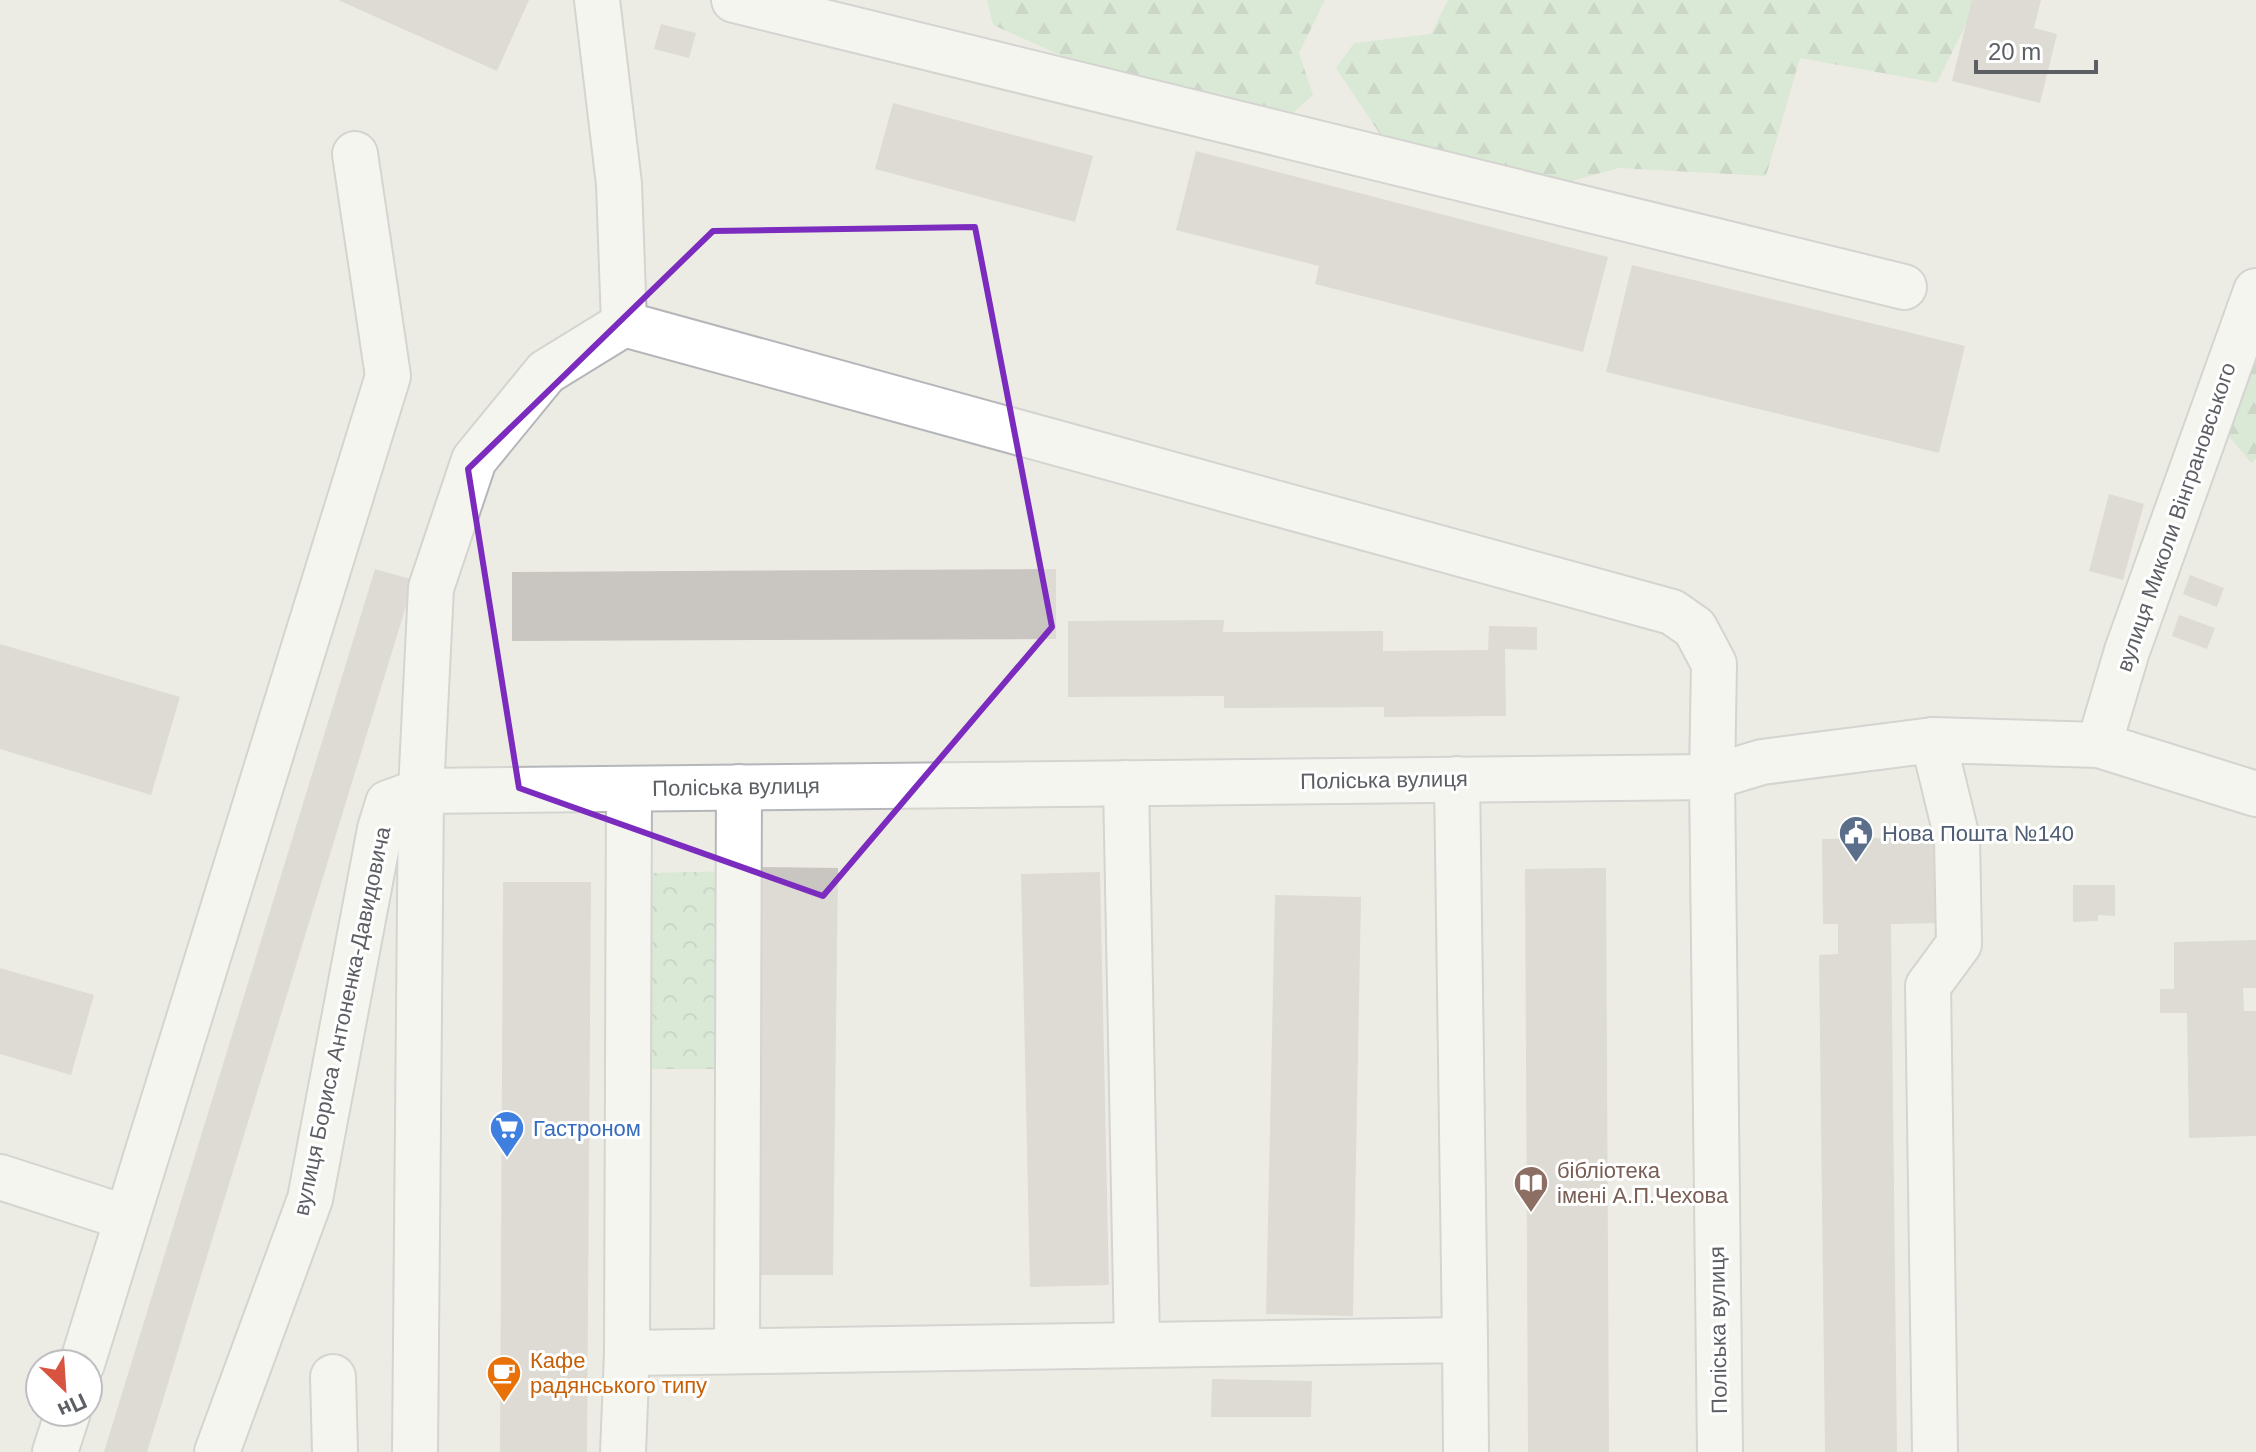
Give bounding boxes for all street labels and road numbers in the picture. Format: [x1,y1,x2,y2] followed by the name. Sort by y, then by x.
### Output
[2111,359,2241,675] street label: вулиця Миколи Вінграновського
[1300,766,1468,794] street label: Поліська вулиця
[652,773,820,801] street label: Поліська вулиця
[289,824,396,1218] street label: вулиця Бориса Антоненка-Давидовича
[1704,1246,1732,1414] street label: Поліська вулиця

